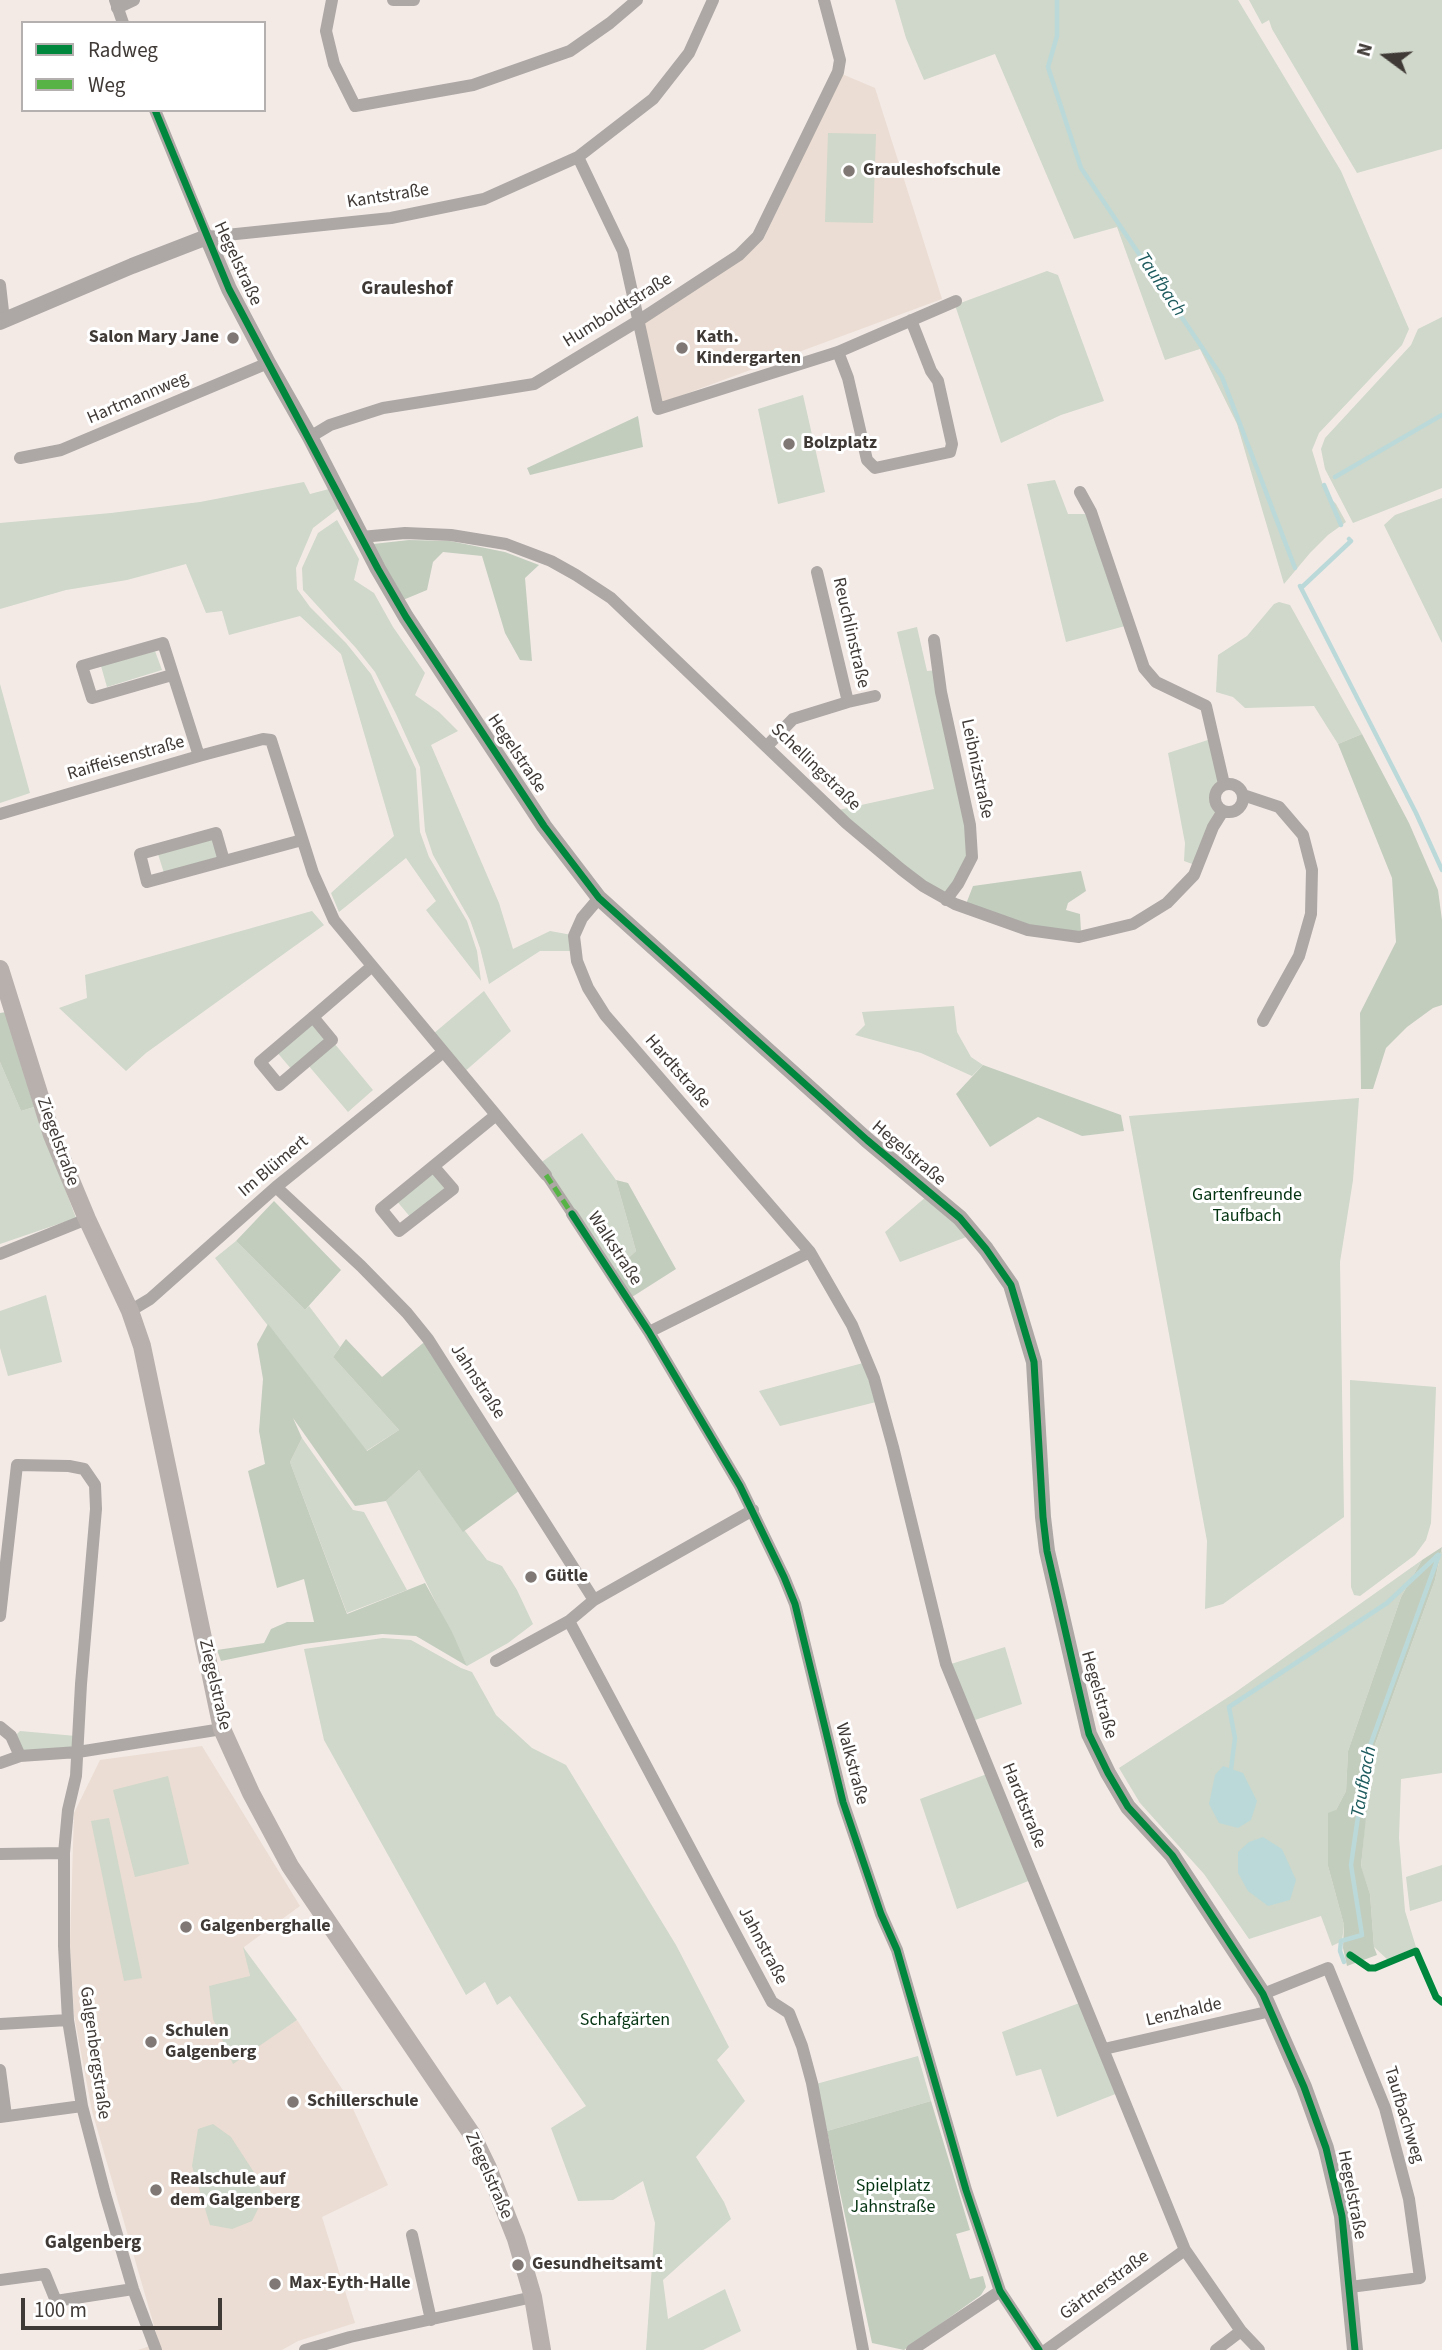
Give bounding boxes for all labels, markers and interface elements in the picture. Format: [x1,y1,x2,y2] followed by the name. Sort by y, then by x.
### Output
[21,21,266,112] legend
[1351,21,1421,91] north arrow
[88,35,158,65] text: Radweg
[1351,40,1380,60] text: N
[88,70,125,100] text: Weg
[863,160,1001,182] place label: Grauleshofschule
[841,163,857,179] marker: Grauleshofschule
[345,180,431,214] street label: Kantstraße
[208,219,266,309] street label: Hegelstraße
[1130,249,1190,321] water label: Taufbach
[560,269,676,353] street label: Humboldtstraße
[361,279,453,301] district label: Grauleshof
[89,327,219,349] place label: Salon Mary Jane
[696,327,801,370] place label: Kath. Kindergarten
[225,330,241,346] marker: Salon Mary Jane
[674,340,690,356] marker: Kath. Kindergarten
[84,368,192,430] street label: Hartmannweg
[803,433,877,455] place label: Bolzplatz
[781,436,797,452] marker: Bolzplatz
[827,575,873,691] street label: Reuchlinstraße
[482,711,550,797] street label: Hegelstraße
[955,717,997,821] street label: Leibnizstraße
[766,720,864,816] street label: Schellingstraße
[65,732,187,786] street label: Raiffeisenstraße
[639,1031,715,1113] street label: Hardtstraße
[31,1095,83,1189] street label: Ziegelstraße
[866,1117,950,1191] street label: Hegelstraße
[235,1132,313,1202] street label: Im Blümert
[1192,1185,1302,1228] park label: Gartenfreunde Taufbach
[582,1208,646,1290] street label: Walkstraße
[445,1341,509,1423] street label: Jahnstraße
[545,1566,588,1588] place label: Gütle
[523,1569,539,1585] marker: Gütle
[193,1637,235,1733] street label: Ziegelstraße
[1075,1649,1121,1741] street label: Hegelstraße
[830,1721,872,1807] street label: Walkstraße
[1347,1744,1383,1820] water label: Taufbach
[996,1760,1050,1852] street label: Hardtstraße
[733,1903,791,1989] street label: Jahnstraße
[200,1916,331,1938] place label: Galgenberghalle
[178,1919,194,1935] marker: Galgenberghalle
[74,1985,114,2121] street label: Galgenbergstraße
[1144,1994,1224,2032] street label: Lenzhalde
[580,2010,670,2032] park label: Schafgärten
[165,2021,256,2064] place label: Schulen Galgenberg
[143,2034,159,2050] marker: Schulen Galgenberg
[1378,2064,1428,2166] street label: Taufbachweg
[307,2091,419,2113] place label: Schillerschule
[285,2094,301,2110] marker: Schillerschule
[459,2129,517,2223] street label: Ziegelstraße
[1332,2149,1370,2241] street label: Hegelstraße
[170,2169,300,2212] place label: Realschule auf dem Galgenberg
[851,2176,935,2218] park label: Spielplatz Jahnstraße
[148,2182,164,2198] marker: Realschule auf dem Galgenberg
[45,2233,141,2255] district label: Galgenberg
[1056,2246,1154,2326] street label: Gärtnerstraße
[532,2254,663,2276] place label: Gesundheitsamt
[510,2257,526,2273] marker: Gesundheitsamt
[289,2273,411,2295] place label: Max-Eyth-Halle
[267,2276,283,2292] marker: Max-Eyth-Halle
[24,2284,226,2328] scale bar
[34,2295,87,2325] text: 100 m

